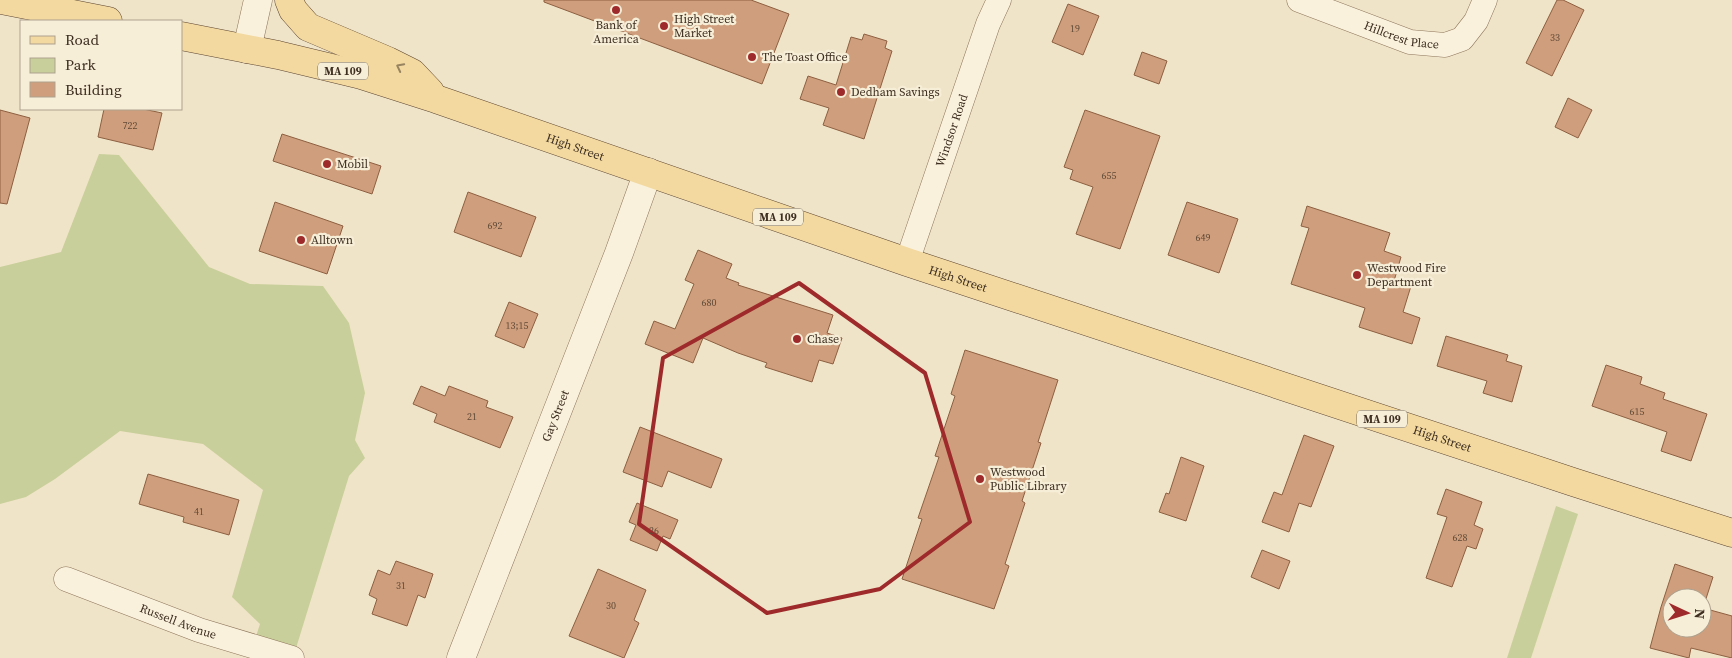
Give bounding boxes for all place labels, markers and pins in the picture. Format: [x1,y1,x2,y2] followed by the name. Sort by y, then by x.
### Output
[610,4,622,16] marker: Bank of America
[674,11,734,41] place label: High Street Market
[593,17,640,47] place label: Bank of America
[658,20,670,32] marker: High Street Market
[762,49,848,65] place label: The Toast Office
[746,51,758,63] marker: The Toast Office
[851,84,940,100] place label: Dedham Savings
[835,86,847,98] marker: Dedham Savings
[337,156,369,172] place label: Mobil
[321,158,333,170] marker: Mobil
[311,232,353,248] place label: Alltown
[295,234,307,246] marker: Alltown
[1367,260,1446,290] place label: Westwood Fire Department
[1351,269,1363,281] marker: Westwood Fire Department
[807,331,839,347] place label: Chase
[791,333,803,345] marker: Chase
[990,464,1068,494] place label: Westwood Public Library
[974,473,986,485] marker: Westwood Public Library

